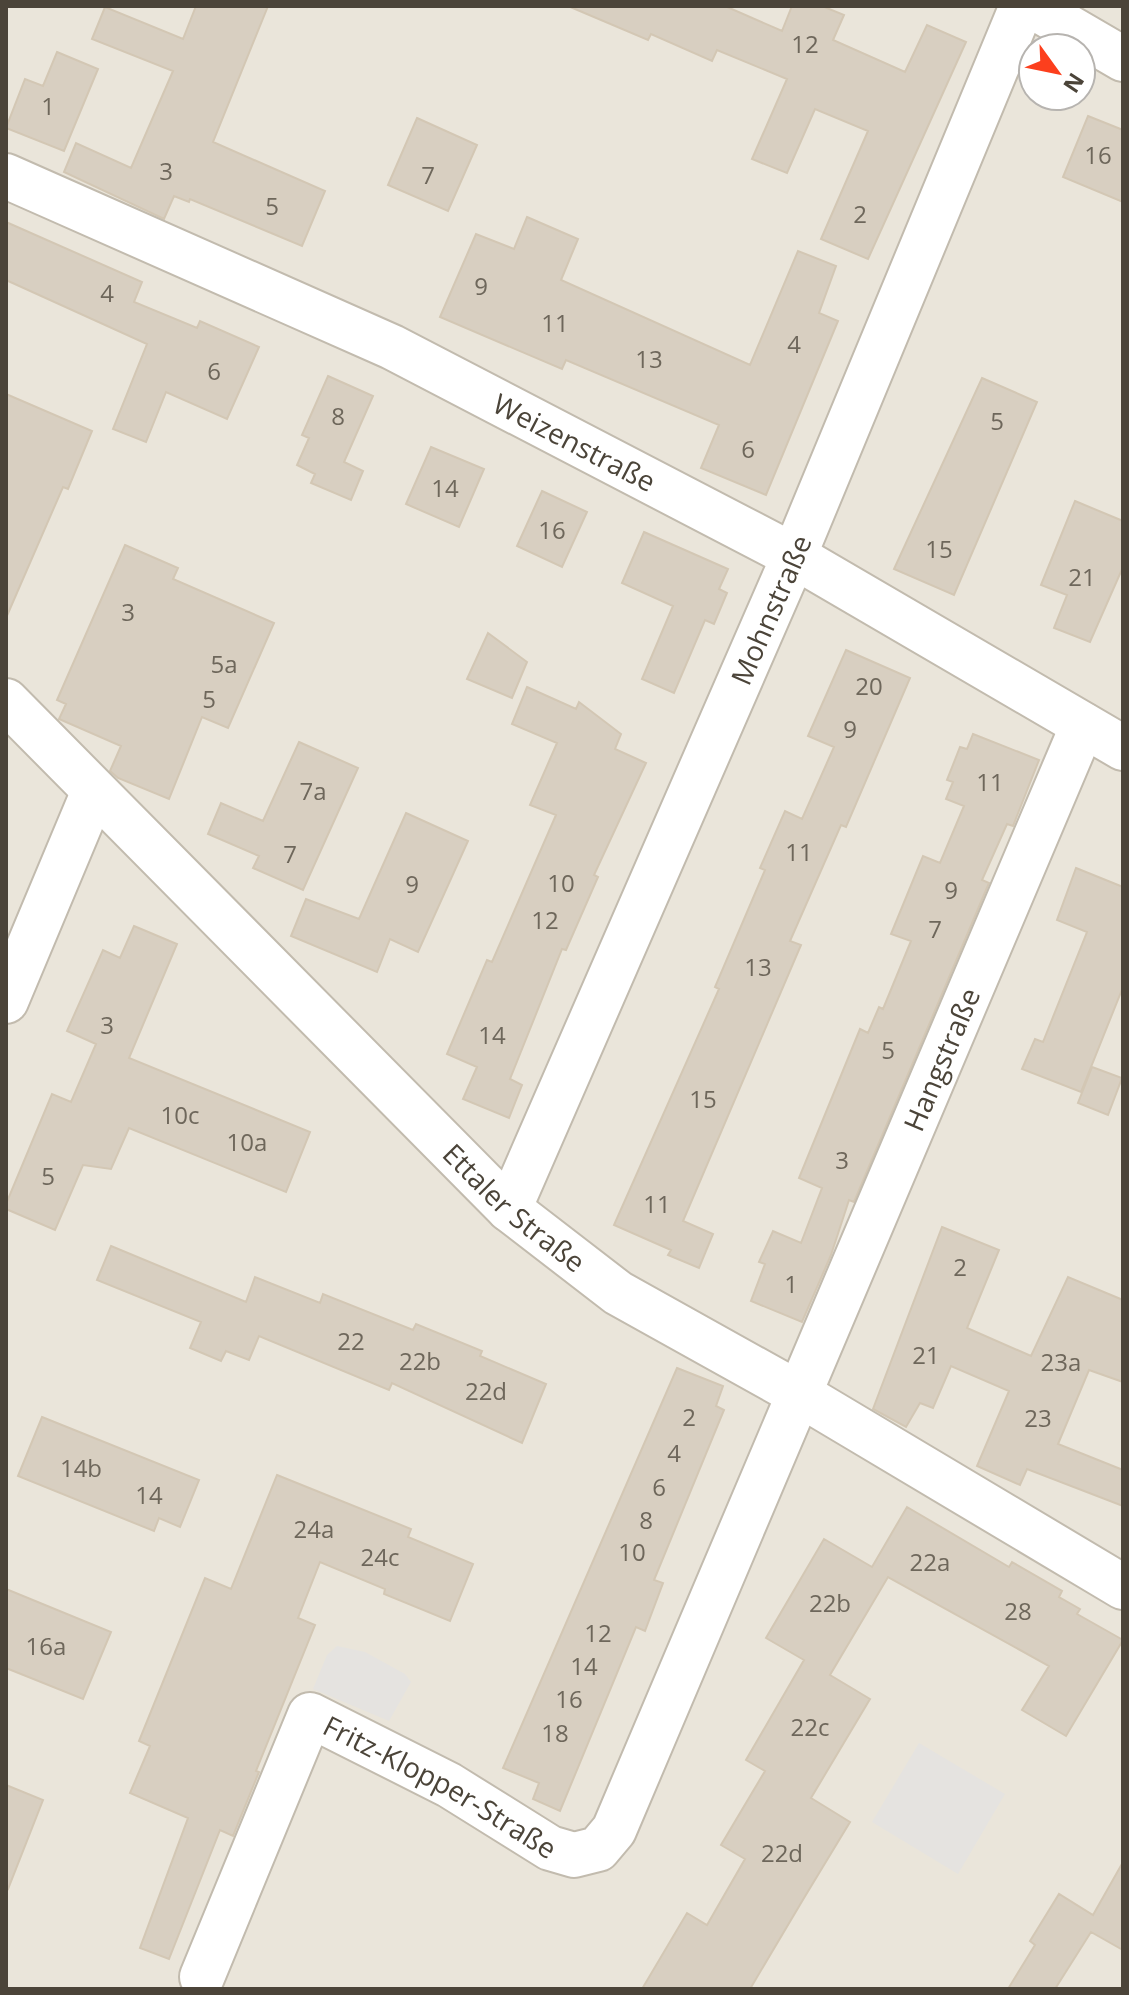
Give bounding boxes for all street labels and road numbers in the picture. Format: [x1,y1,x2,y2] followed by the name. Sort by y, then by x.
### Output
[487,384,662,500] street label: Weizenstraße
[721,529,820,690] street label: Mohnstraße
[894,982,988,1137] street label: Hangstraße
[435,1135,594,1280] street label: Ettaler Straße
[317,1706,564,1867] street label: Fritz-Klopper-Straße

